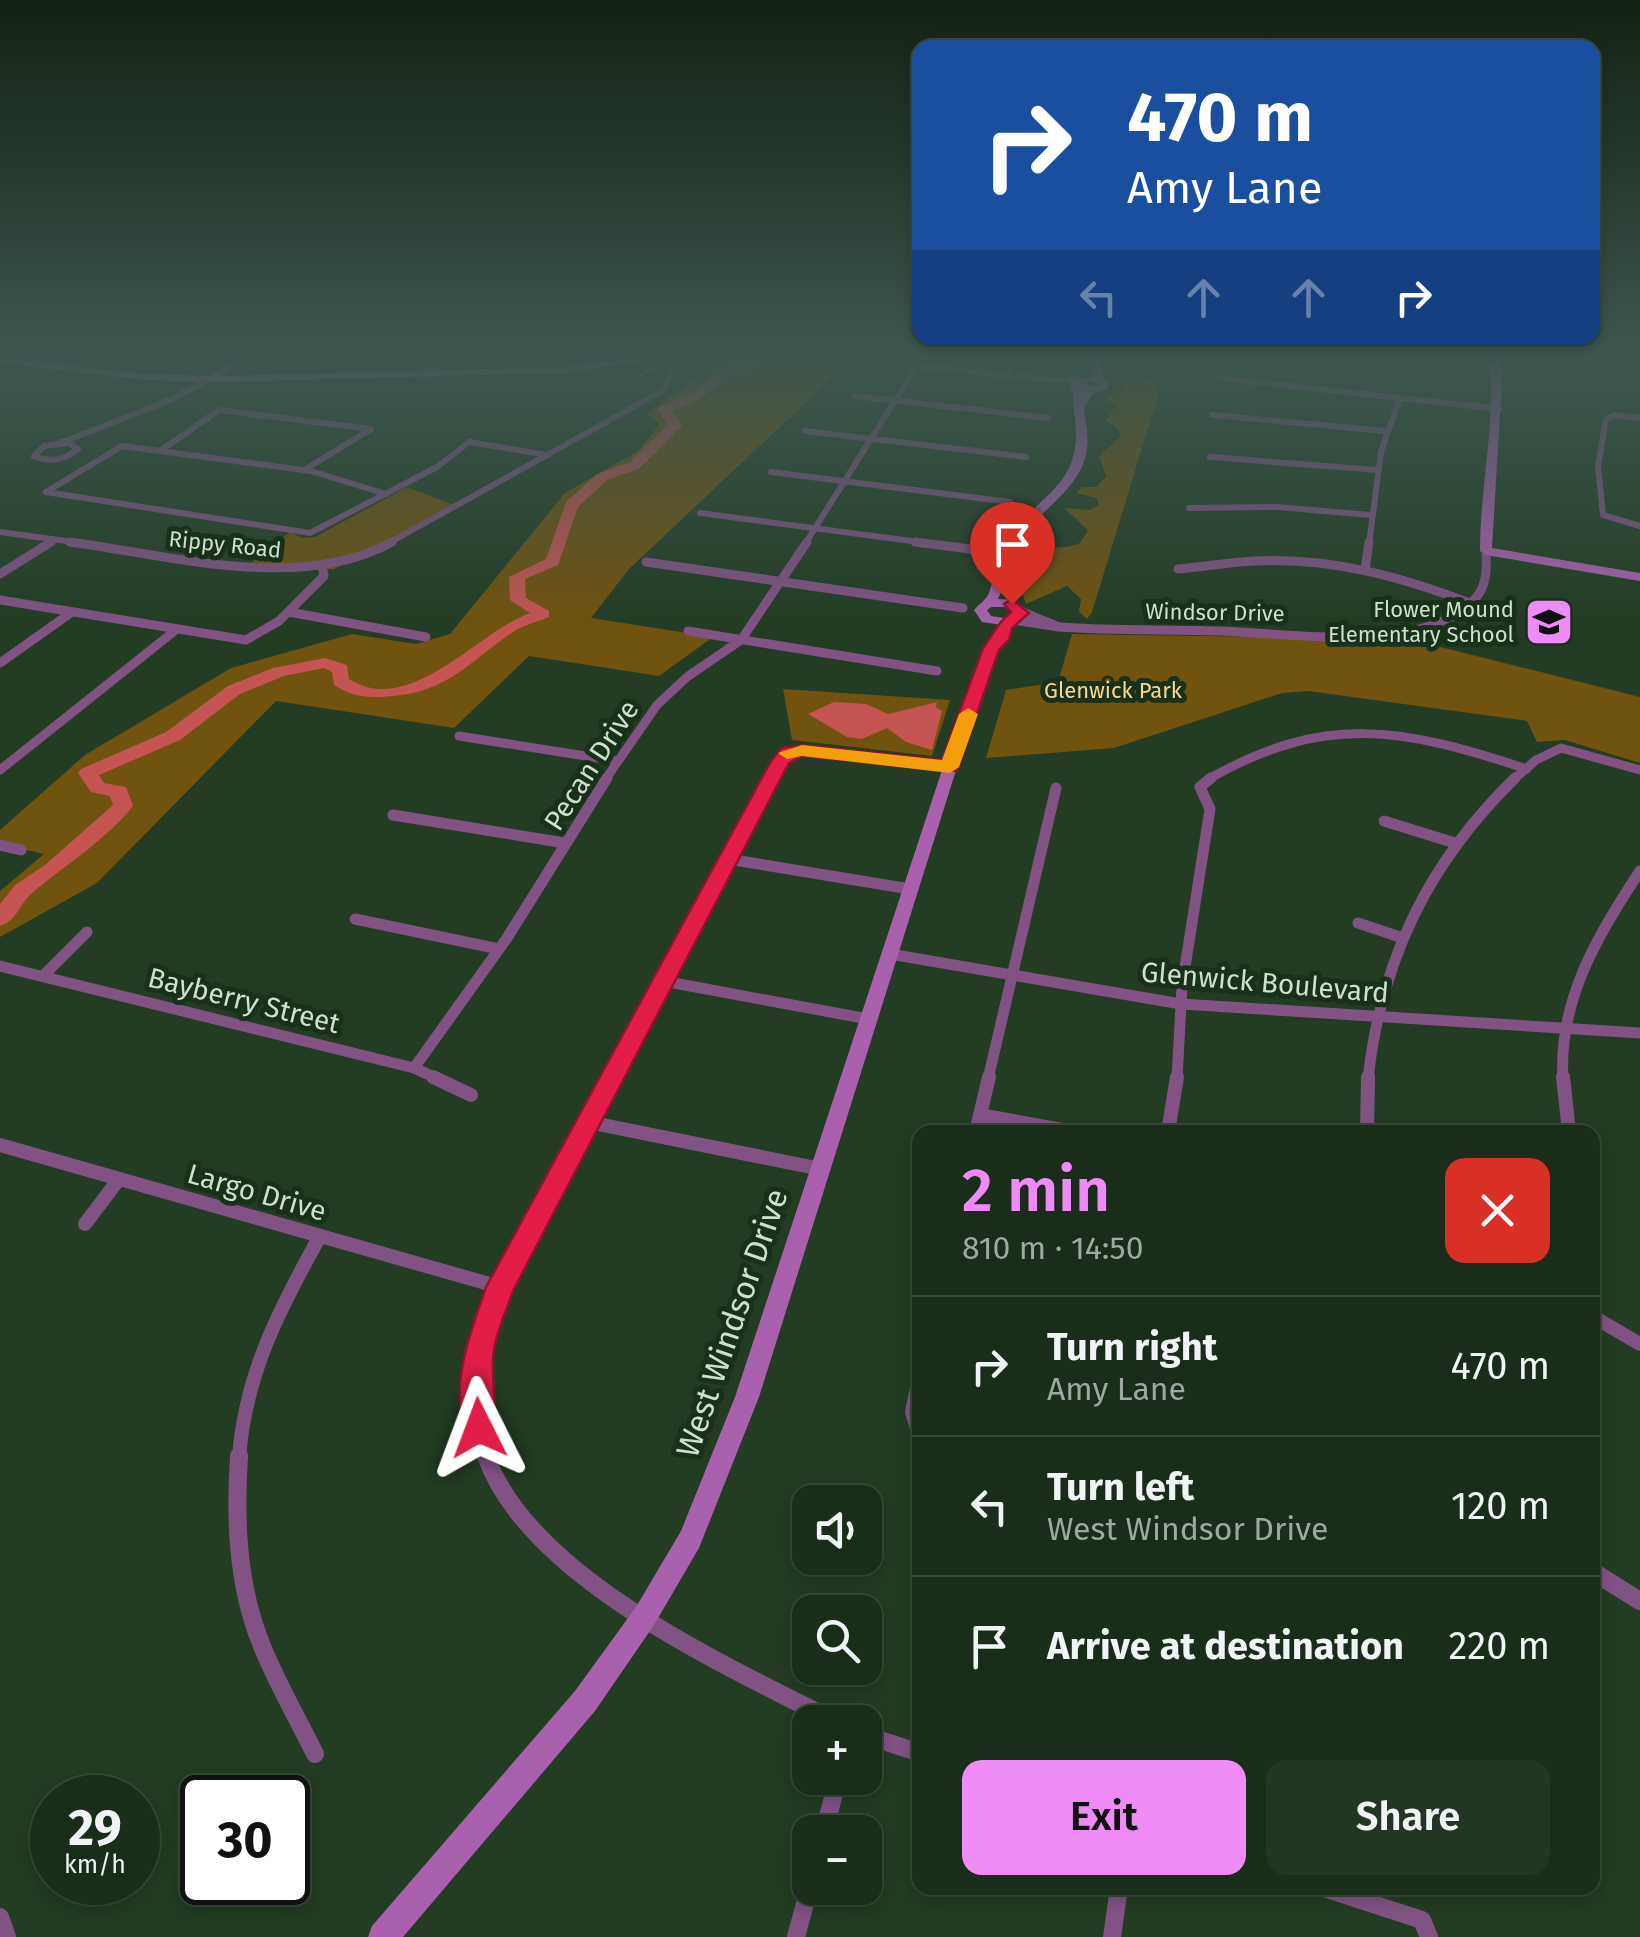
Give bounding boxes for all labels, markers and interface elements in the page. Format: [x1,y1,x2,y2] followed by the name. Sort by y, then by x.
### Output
[1127,76,1313,160] text: 470 m
[962,80,1092,210] icon: right
[1127,161,1322,215] text: Amy Lane
[1071,270,1126,325] icon: left
[1176,270,1231,325] icon: ahead
[1281,270,1336,325] icon: ahead
[1386,270,1441,325] icon: right
[970,502,1055,605] pin
[985,517,1040,572] icon: arrive
[167,525,283,564] street label: Rippy Road
[1328,596,1514,648] place label: Flower Mound Elementary School
[1523,596,1575,648] school or university icon: Flower Mound Elementary School
[1145,598,1285,627] street label: Windsor Drive
[1044,677,1183,704] park label: Glenwick Park
[537,694,646,837] street label: Pecan Drive
[1140,955,1390,1010] street label: Glenwick Boulevard
[145,961,344,1040] street label: Bayberry Street
[962,1155,1110,1227] text: 2 min
[184,1157,330,1228] street label: Largo Drive
[1445,1158,1550,1263] button: close
[668,1184,796,1462] street label: West Windsor Drive
[962,1229,1144,1267] text: 810 m · 14:50
[1047,1324,1217,1370] text: Turn right
[962,1339,1017,1394] icon: right
[1450,1343,1550,1389] text: 470 m
[1047,1370,1186,1408] text: Amy Lane
[427,1376,531,1480] position arrow
[1047,1464,1194,1510] text: Turn left
[962,1479,1017,1534] icon: left
[1451,1483,1550,1529] text: 120 m
[792,1485,882,1905] map controls
[792,1485,882,1575] button: sound
[1047,1510,1328,1548] text: West Windsor Drive
[792,1595,882,1685] button: search
[962,1619,1017,1674] icon: arrive
[1047,1623,1404,1669] text: Arrive at destination
[1449,1623,1550,1669] text: 220 m
[792,1705,882,1795] button: +
[962,1760,1246,1875] button: Exit
[1266,1760,1550,1875] button: Share
[180,1775,310,1905] speed limit sign: 30
[68,1798,122,1858] text: 29
[792,1815,882,1905] button: −
[64,1850,126,1880] text: km/h

